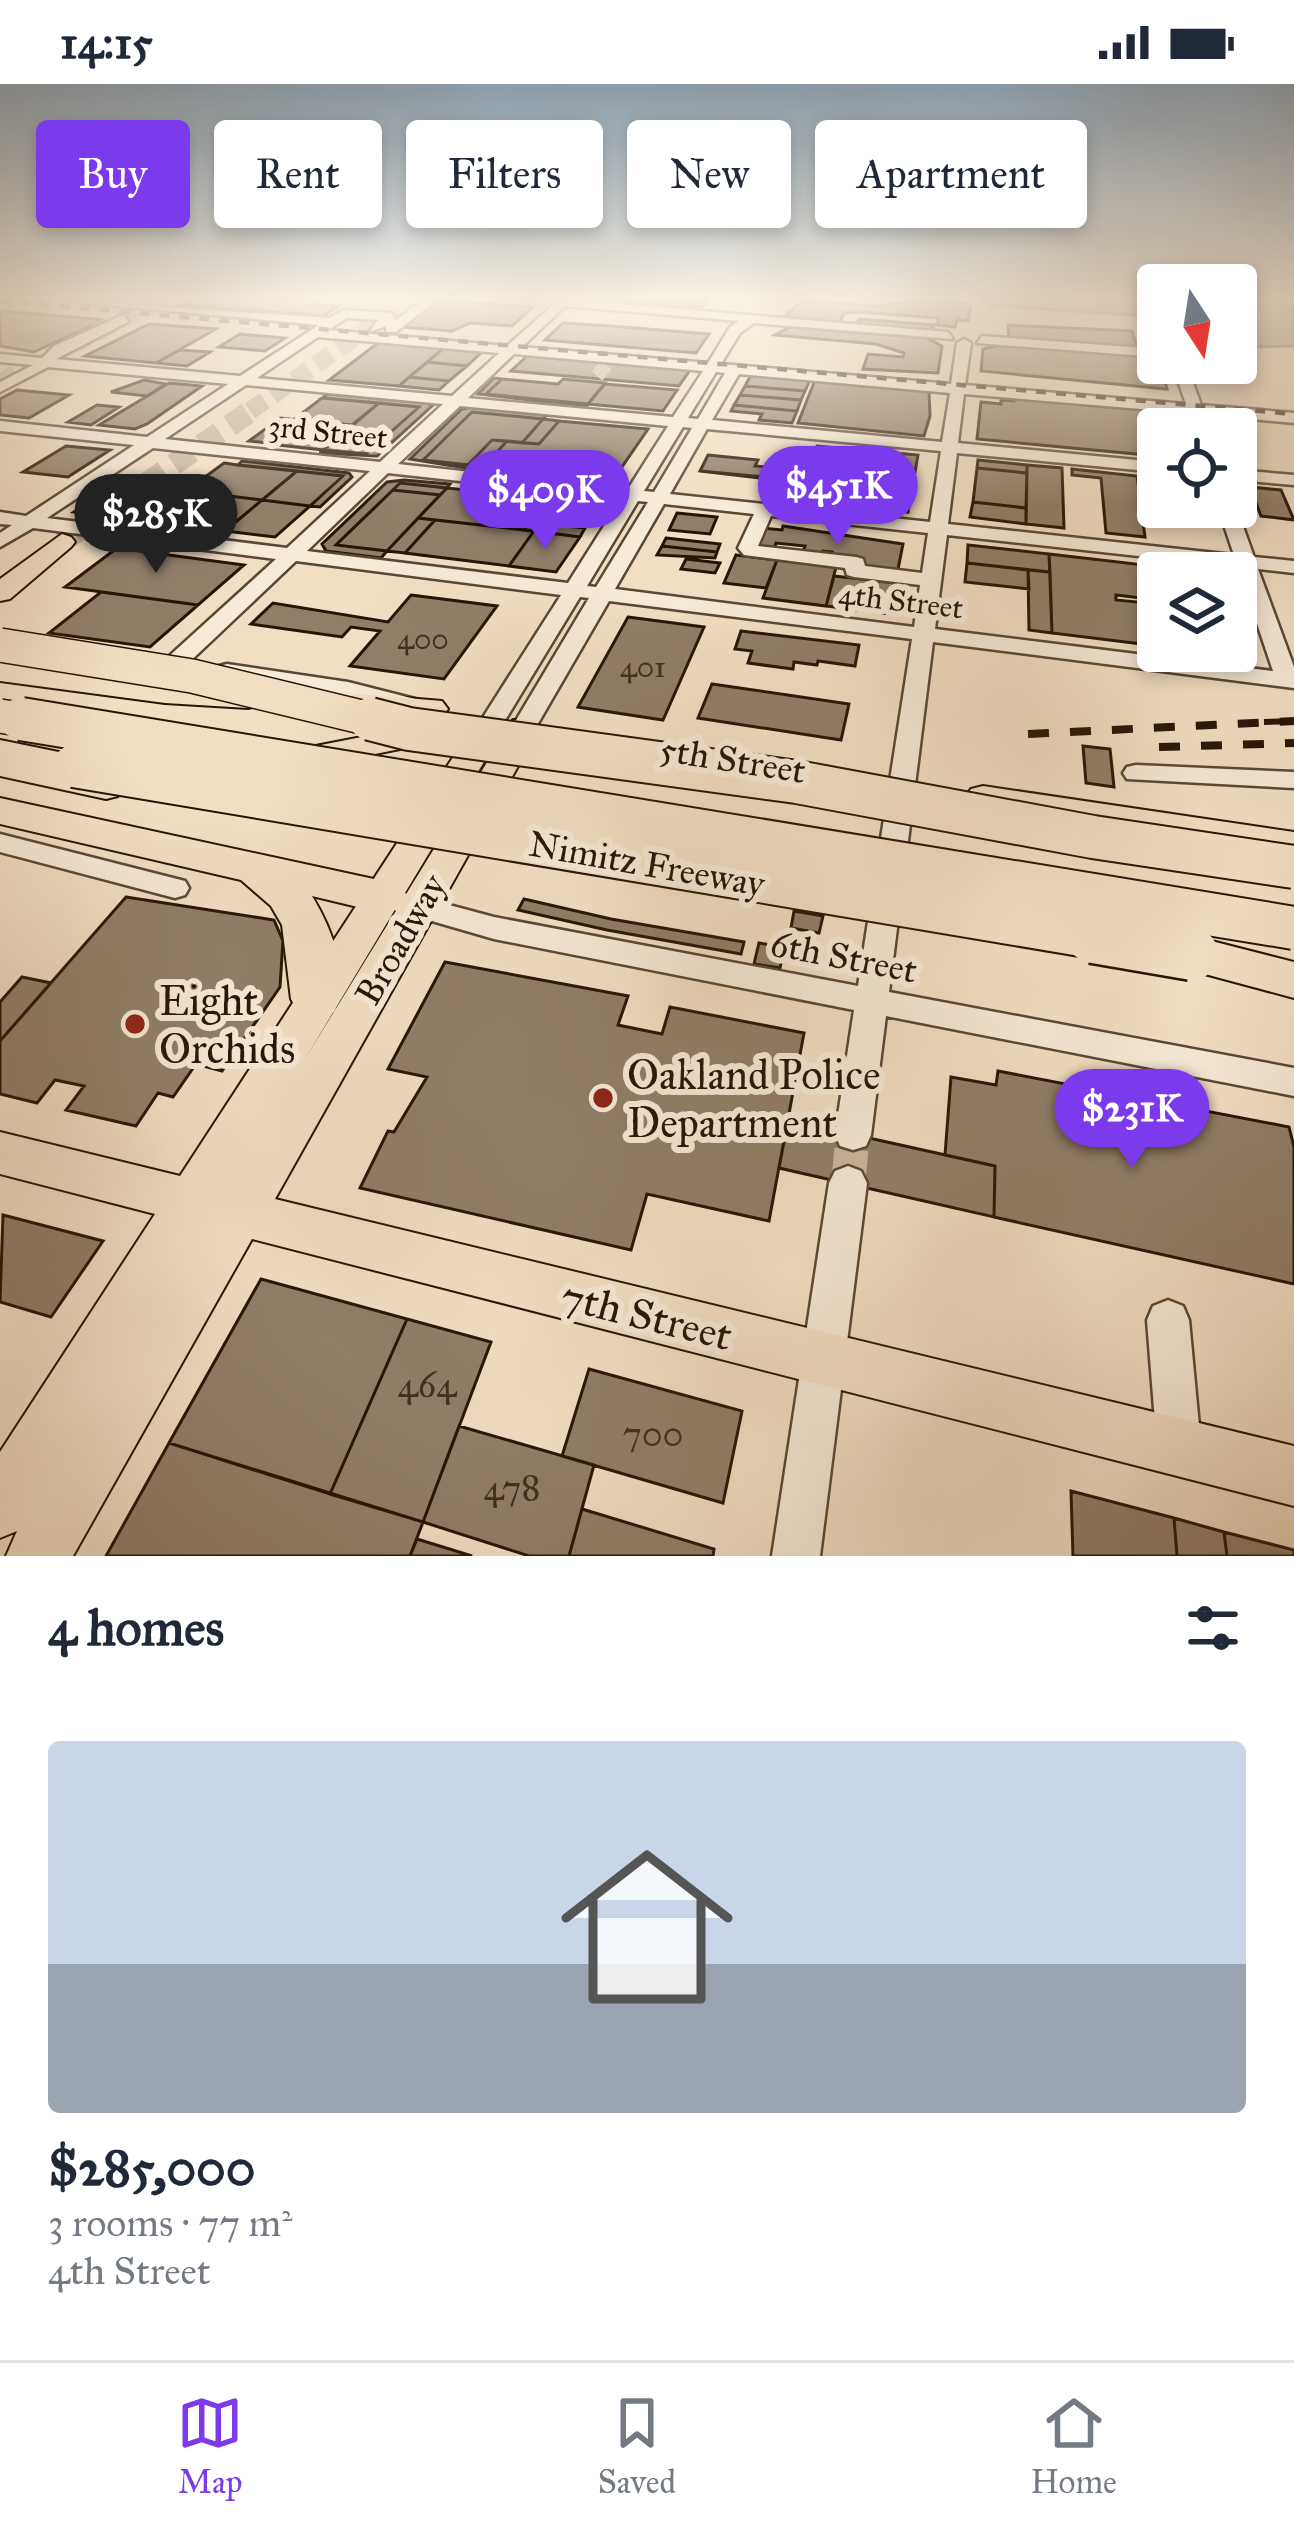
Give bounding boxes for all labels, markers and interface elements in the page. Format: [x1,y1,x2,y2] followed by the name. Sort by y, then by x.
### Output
[60,15,153,70] text: 14:15
[36,120,190,228] chip: Buy
[214,120,382,228] chip: Rent
[406,120,603,228] chip: Filters
[627,120,791,228] chip: New
[815,120,1087,228] chip: Apartment
[1137,264,1257,384] north arrow
[1137,264,1257,672] map controls
[267,408,390,456] street label: 3rd Street
[1137,408,1257,528] button: locate
[754,446,922,548] pin: $451K
[461,450,629,552] pin: $409K
[785,461,891,509] text: $451K
[487,465,603,513] text: $409K
[72,474,240,576] pin: $285K
[101,489,211,537] text: $285K
[1137,552,1257,672] button: layers
[837,576,966,627] street label: 4th Street
[397,621,449,657] house number: 400
[620,649,666,685] house number: 401
[657,727,809,793] street label: 5th Street
[526,822,769,907] street label: Nimitz Freeway
[346,865,456,1013] street label: Broadway
[767,921,921,993] street label: 6th Street
[159,975,295,1075] place label: Eight Orchids
[122,1011,148,1037] marker: Eight Orchids
[627,1049,881,1149] place label: Oakland Police Department
[1048,1069,1216,1171] pin: $231K
[1081,1084,1183,1132] text: $231K
[590,1085,616,1111] marker: Oakland Police Department
[556,1270,738,1362] street label: 7th Street
[398,1363,457,1407] house number: 464
[622,1412,684,1456] house number: 700
[484,1466,540,1510] house number: 478
[1180,1595,1246,1661] icon: filters
[48,1597,224,1659] text: 4 homes
[539,1819,755,2035] icon: home
[48,2137,256,2199] text: $285,000
[48,2199,293,2247] text: 3 rooms · 77 m²
[48,2247,211,2295] text: 4th Street
[177,2390,243,2502] tab: Map
[598,2390,676,2502] tab: Saved
[1030,2390,1117,2502] tab: Home

